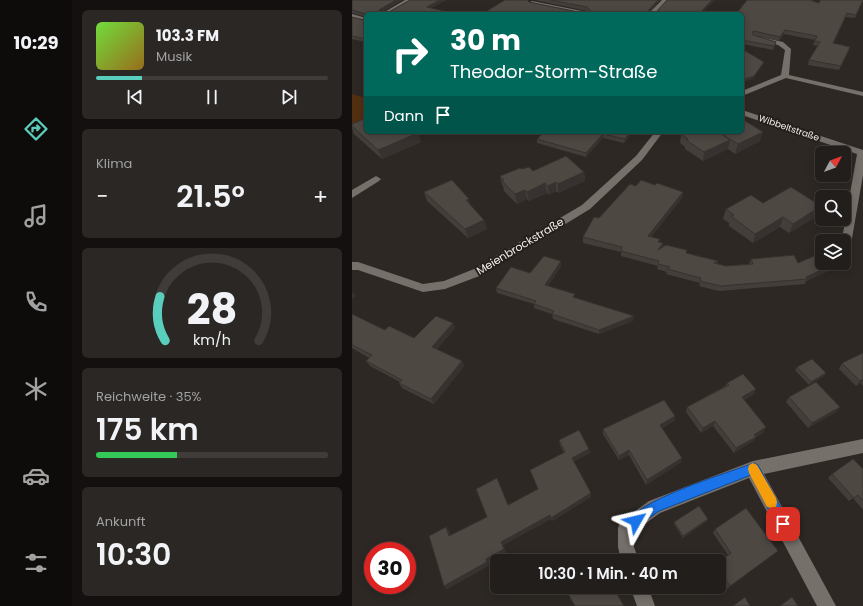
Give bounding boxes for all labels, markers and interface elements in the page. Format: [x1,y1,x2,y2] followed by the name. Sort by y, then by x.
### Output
[450,21,521,60] text: 30 m
[156,25,219,46] text: 103.3 FM
[384,28,436,80] icon: right
[14,30,58,55] text: 10:29
[156,47,192,66] text: Musik
[450,59,658,84] text: Theodor-Storm-Straße
[124,86,146,108] icon: previous
[201,86,223,108] icon: pause
[278,86,300,108] icon: next
[432,104,454,126] icon: arrive
[384,105,424,126] text: Dann
[757,112,821,144] street label: Wibbeltstraße
[22,115,50,143] icon: directions
[815,146,851,182] north arrow
[815,146,851,270] map controls
[96,154,132,173] text: Klima
[176,175,245,218] text: 21.5°
[96,181,108,212] text: −
[313,181,328,212] text: +
[815,190,851,226] button: search
[22,202,50,230] icon: music
[473,213,567,278] street label: Meienbrockstraße
[815,234,851,270] button: layers
[187,280,237,339] text: 28
[22,288,50,316] icon: phone
[193,330,231,350] text: km/h
[22,375,50,403] icon: climate
[96,387,201,406] text: Reichweite · 35%
[96,408,199,451] text: 175 km
[22,462,50,490] icon: car
[615,500,657,542] position arrow
[766,507,800,541] pin
[96,512,145,531] text: Ankunft
[772,513,794,535] icon: arrive
[96,533,171,576] text: 10:30
[364,542,416,594] speed limit sign: 30
[22,549,50,577] icon: filters
[538,563,678,584] text: 10:30 · 1 Min. · 40 m

